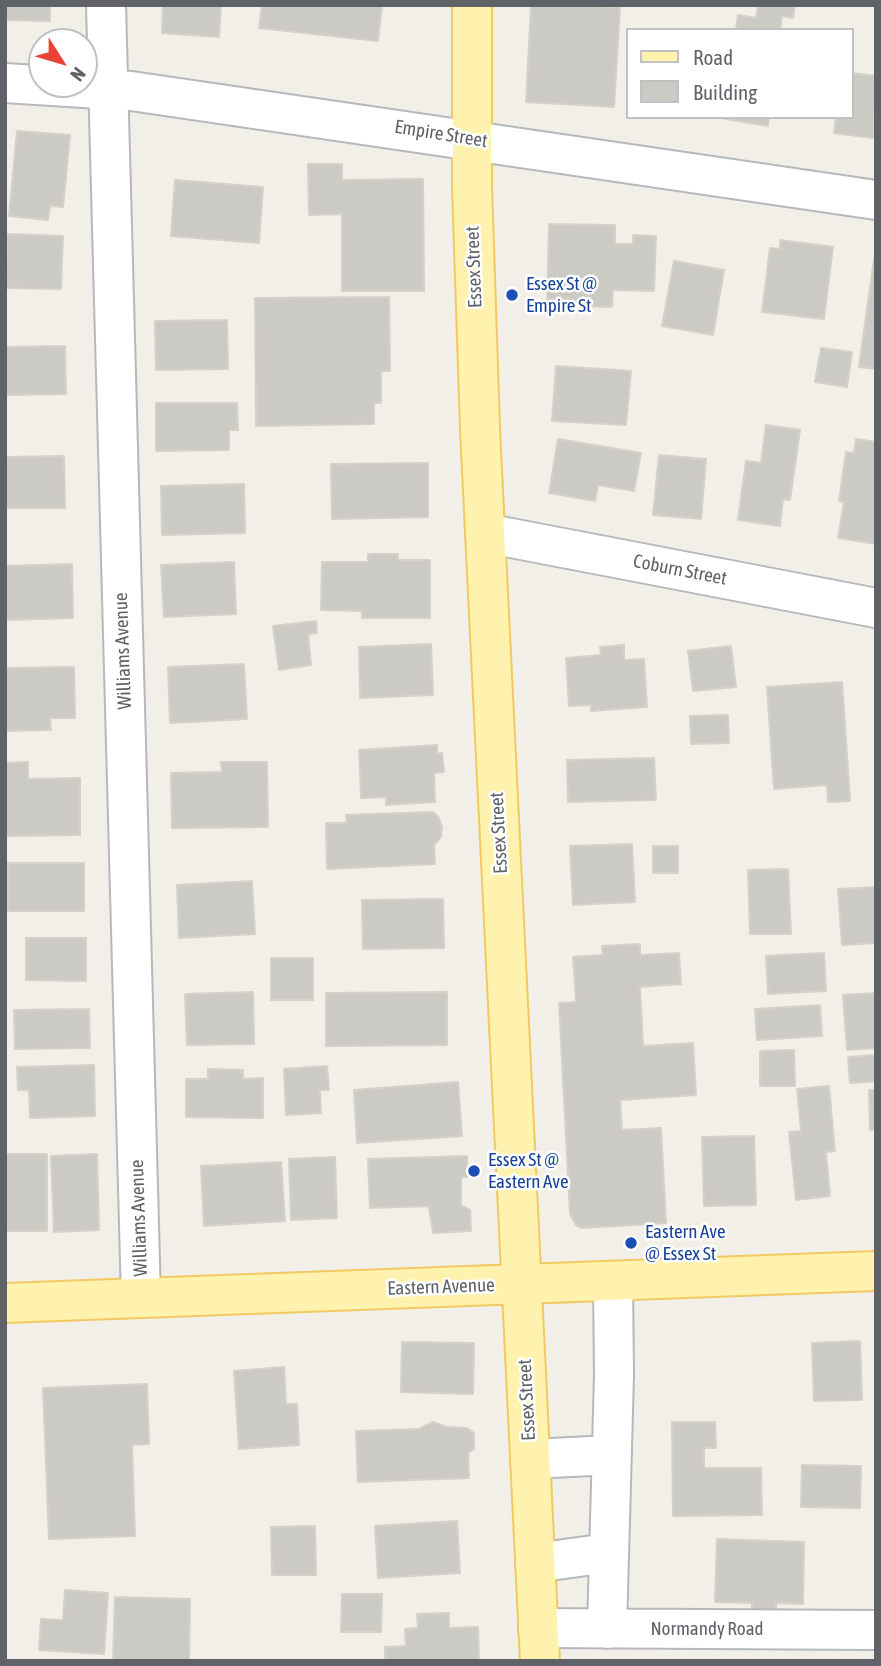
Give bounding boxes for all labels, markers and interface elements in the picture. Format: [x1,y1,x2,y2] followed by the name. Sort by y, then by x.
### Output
[28,28,98,98] north arrow
[626,28,853,119] legend
[693,45,733,69] text: Road
[66,63,90,86] text: N
[693,80,757,104] text: Building
[393,115,489,153] street label: Empire Street
[461,226,487,308] street label: Essex Street
[526,273,597,317] place label: Essex St @ Empire St
[504,287,520,303] marker: Essex St @ Empire St
[631,550,729,590] street label: Coburn Street
[110,592,136,710] street label: Williams Avenue
[485,792,513,874] street label: Essex Street
[488,1149,569,1193] place label: Essex St @ Eastern Ave
[126,1159,152,1277] street label: Williams Avenue
[466,1163,482,1179] marker: Essex St @ Eastern Ave
[645,1221,726,1265] place label: Eastern Ave @ Essex St
[623,1235,639,1251] marker: Eastern Ave @ Essex St
[387,1274,495,1300] street label: Eastern Avenue
[513,1359,541,1441] street label: Essex Street
[650,1618,764,1640] street label: Normandy Road

